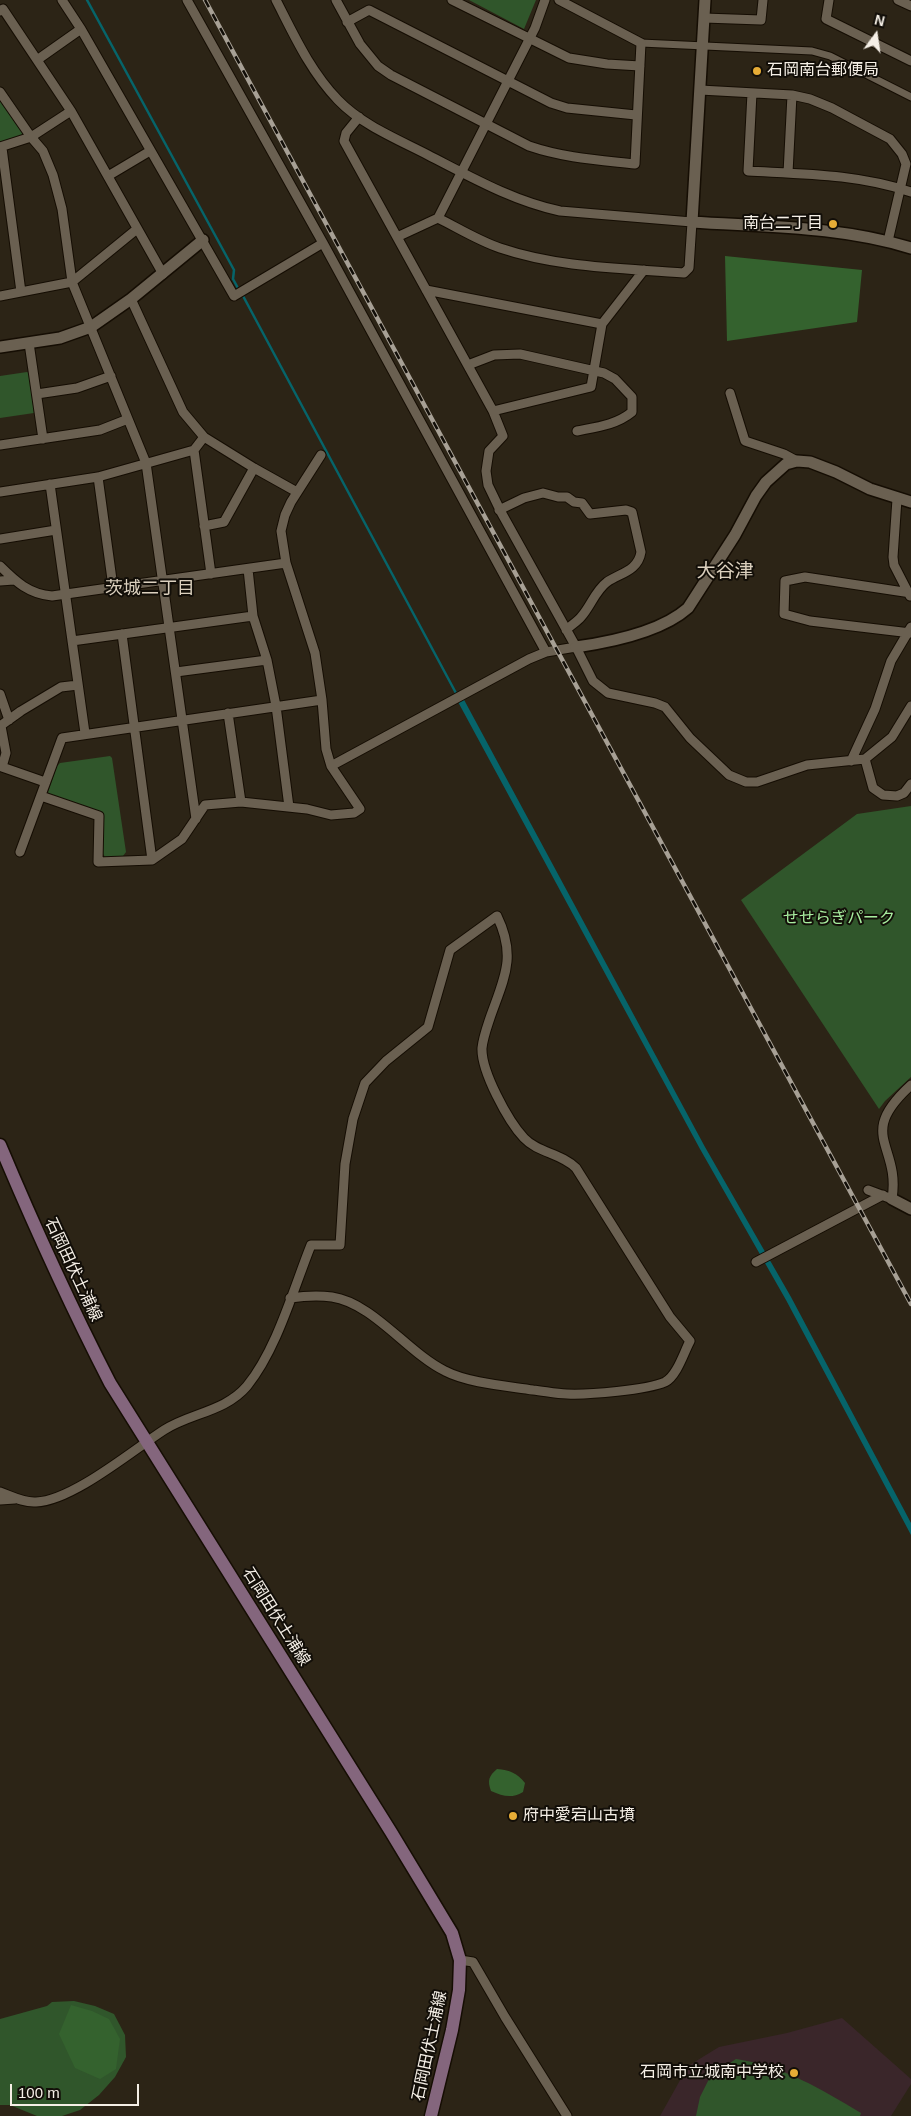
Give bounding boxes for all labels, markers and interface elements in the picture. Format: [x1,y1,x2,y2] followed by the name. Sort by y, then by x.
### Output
[851,10,901,60] north arrow
[873,11,886,29] text: N
[767,61,879,81] place label: 石岡南台郵便局
[751,65,763,77] marker: 石岡南台郵便局
[743,214,823,234] place label: 南台二丁目
[827,218,839,230] marker: 南台二丁目
[697,561,753,583] district label: 大谷津
[105,578,195,600] district label: 茨城二丁目
[783,909,895,929] park label: せせらぎパーク
[41,1215,105,1325] street label: 石岡田伏土浦線
[238,1564,314,1670] street label: 石岡田伏土浦線
[523,1806,635,1826] place label: 府中愛宕山古墳
[507,1810,519,1822] marker: 府中愛宕山古墳
[409,1989,451,2103] street label: 石岡田伏土浦線
[640,2063,784,2083] place label: 石岡市立城南中学校
[788,2067,800,2079] marker: 石岡市立城南中学校
[12,2074,141,2106] scale bar
[18,2084,60,2101] text: 100 m

